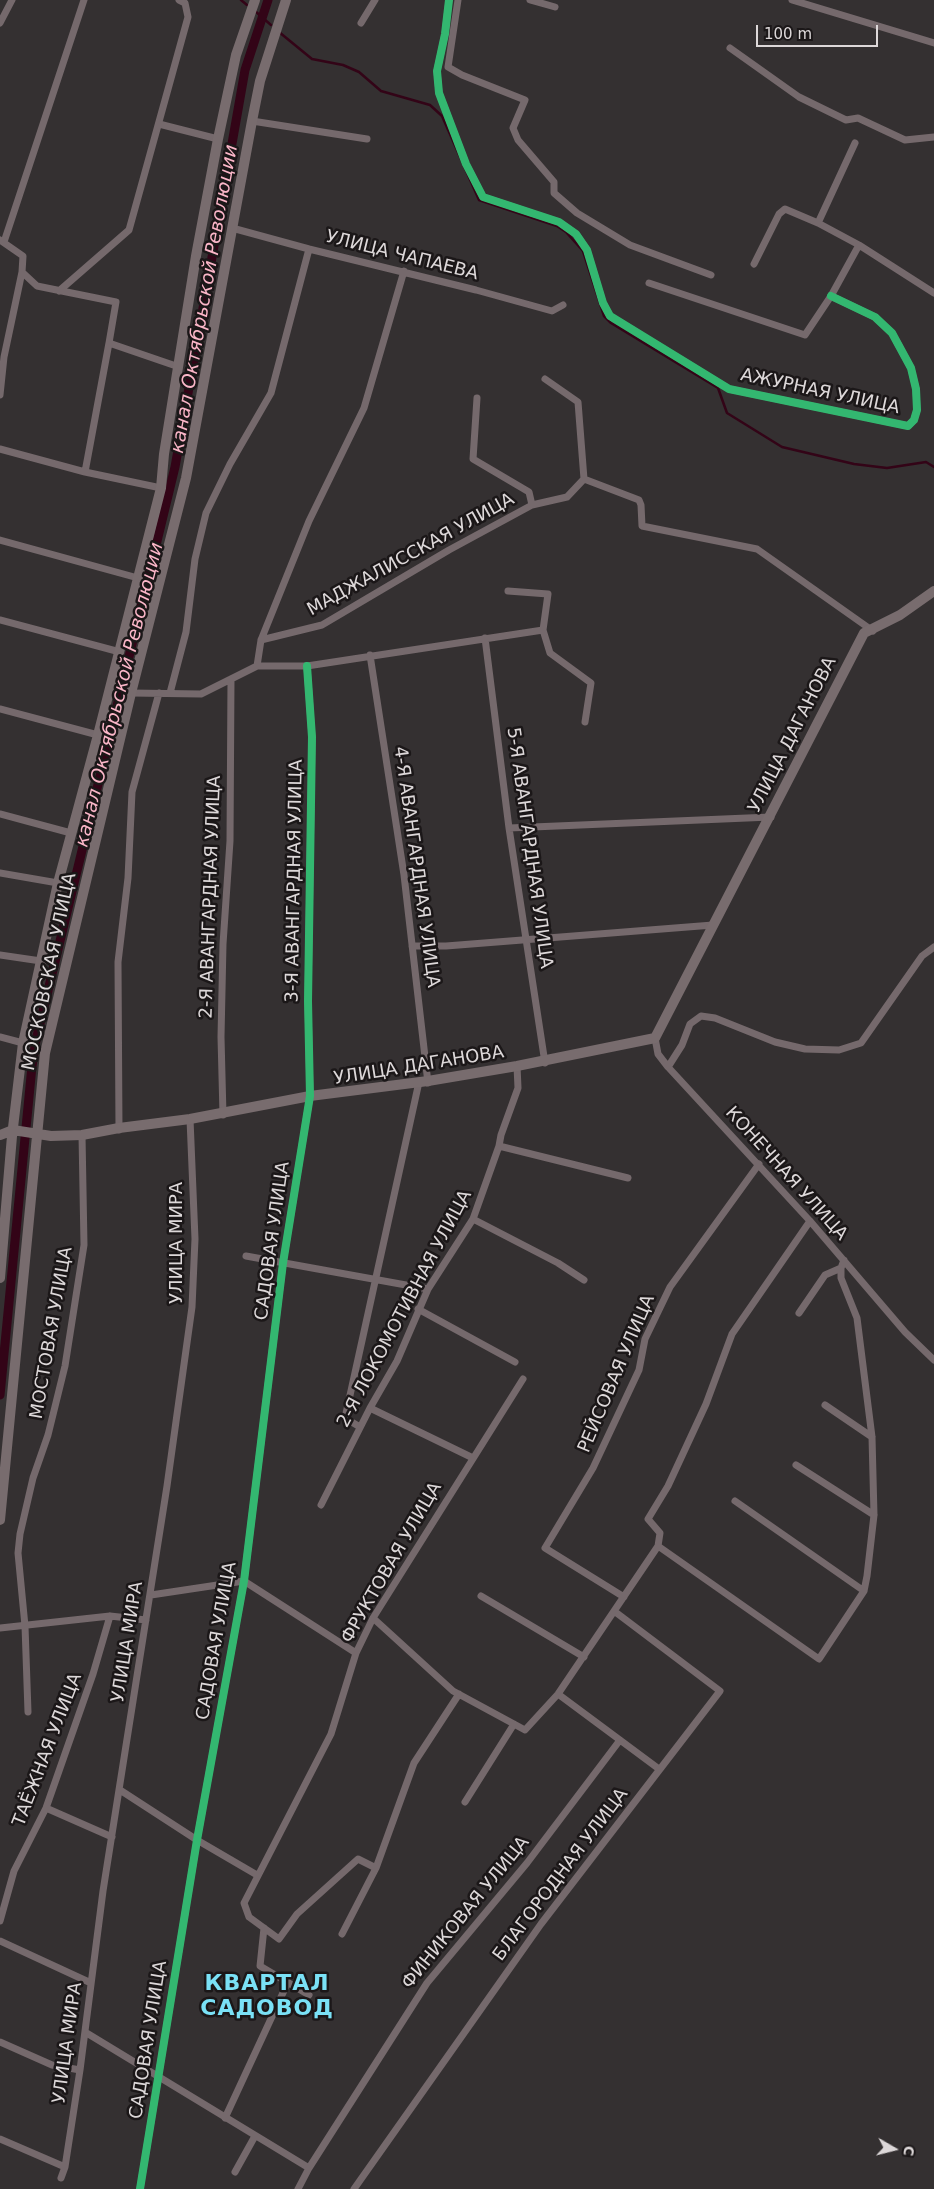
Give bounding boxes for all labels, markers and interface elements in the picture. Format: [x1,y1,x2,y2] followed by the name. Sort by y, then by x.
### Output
[759,15,882,47] scale bar
[764,25,812,43] text: 100 m
[167,143,243,455] water label: канал Октябрьской Революции
[323,227,481,285] street label: УЛИЦА ЧАПАЕВА
[739,365,901,419] street label: АЖУРНАЯ УЛИЦА
[304,489,518,621] street label: МАДЖАЛИССКАЯ УЛИЦА
[71,540,169,850] water label: канал Октябрьской Революции
[744,653,842,817] street label: УЛИЦА ДАГАНОВА
[501,726,557,970] street label: 5-Я АВАНГАРДНАЯ УЛИЦА
[388,745,444,989] street label: 4-Я АВАНГАРДНАЯ УЛИЦА
[282,759,308,1003] street label: 3-Я АВАНГАРДНАЯ УЛИЦА
[196,775,226,1019] street label: 2-Я АВАНГАРДНАЯ УЛИЦА
[18,871,82,1073] street label: МОСКОВСКАЯ УЛИЦА
[332,1042,506,1090] street label: УЛИЦА ДАГАНОВА
[720,1103,852,1245] street label: КОНЕЧНАЯ УЛИЦА
[251,1160,295,1322] street label: САДОВАЯ УЛИЦА
[166,1182,188,1304] street label: УЛИЦА МИРА
[333,1187,477,1431] street label: 2-Я ЛОКОМОТИВНАЯ УЛИЦА
[26,1245,78,1421] street label: МОСТОВАЯ УЛИЦА
[574,1292,660,1456] street label: РЕЙСОВАЯ УЛИЦА
[337,1479,447,1647] street label: ФРУКТОВАЯ УЛИЦА
[192,1560,242,1722] street label: САДОВАЯ УЛИЦА
[108,1580,148,1704] street label: УЛИЦА МИРА
[9,1670,87,1830] street label: ТАЁЖНАЯ УЛИЦА
[489,1784,633,1966] street label: БЛАГОРОДНАЯ УЛИЦА
[398,1832,534,1994] street label: ФИНИКОВАЯ УЛИЦА
[126,1959,172,2121] street label: САДОВАЯ УЛИЦА
[199,1971,335,2022] district label: КВАРТАЛ САДОВОД
[49,1981,87,2105] street label: УЛИЦА МИРА
[869,2124,919,2174] north arrow
[900,2145,917,2157] text: С

